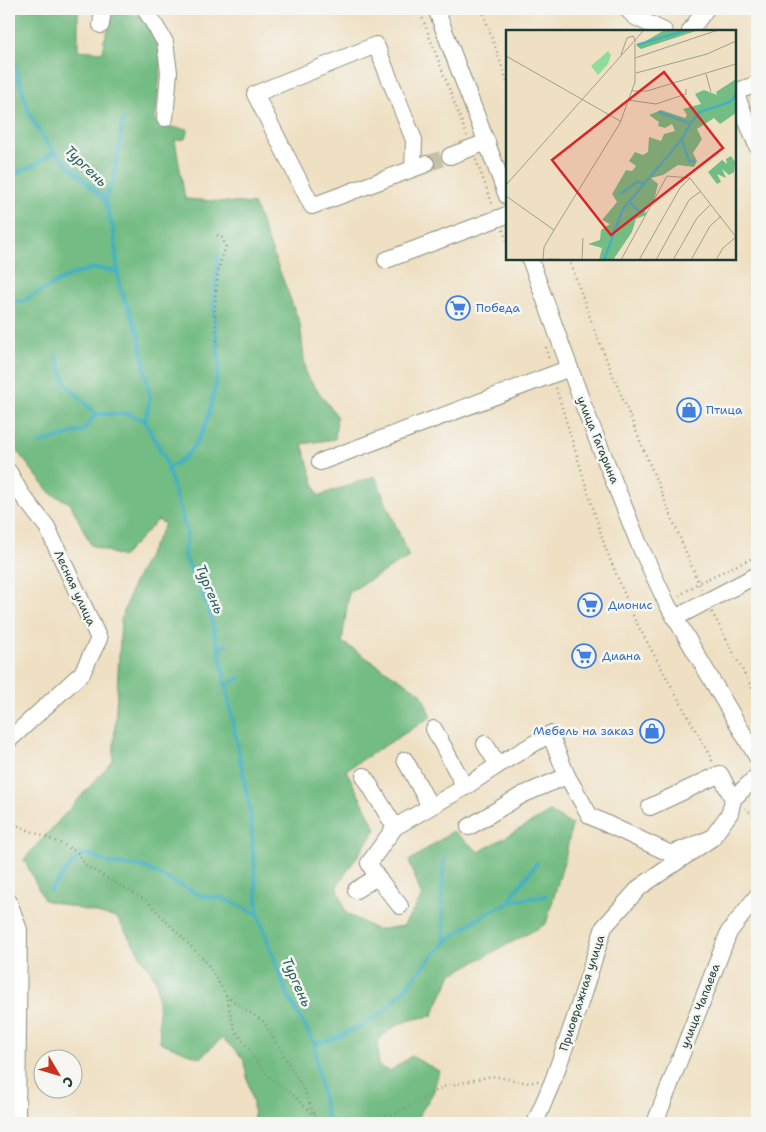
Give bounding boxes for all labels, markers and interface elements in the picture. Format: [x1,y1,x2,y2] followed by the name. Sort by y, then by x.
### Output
[506,30,736,260] inset map
[61,141,111,191] water label: Тургень
[445,295,471,321] supermarket icon: Победа
[476,300,520,316] place label: Победа
[573,394,623,487] street label: улица Гагарина
[676,397,702,423] shop icon: Птица
[706,402,743,418] place label: Птица
[50,548,100,629] street label: Лесная улица
[191,561,229,617] water label: Тургень
[577,592,603,618] supermarket icon: Дионис
[608,597,653,613] place label: Дионис
[571,643,597,669] supermarket icon: Диана
[602,648,641,664] place label: Диана
[639,718,665,744] shop icon: Мебель на заказ
[533,723,634,739] place label: Мебель на заказ
[556,932,608,1053] street label: Приовражная улица
[278,954,316,1010] water label: Тургень
[676,961,724,1051] street label: улица Чапаева
[32,1050,82,1100] north arrow
[59,1073,78,1091] text: С

